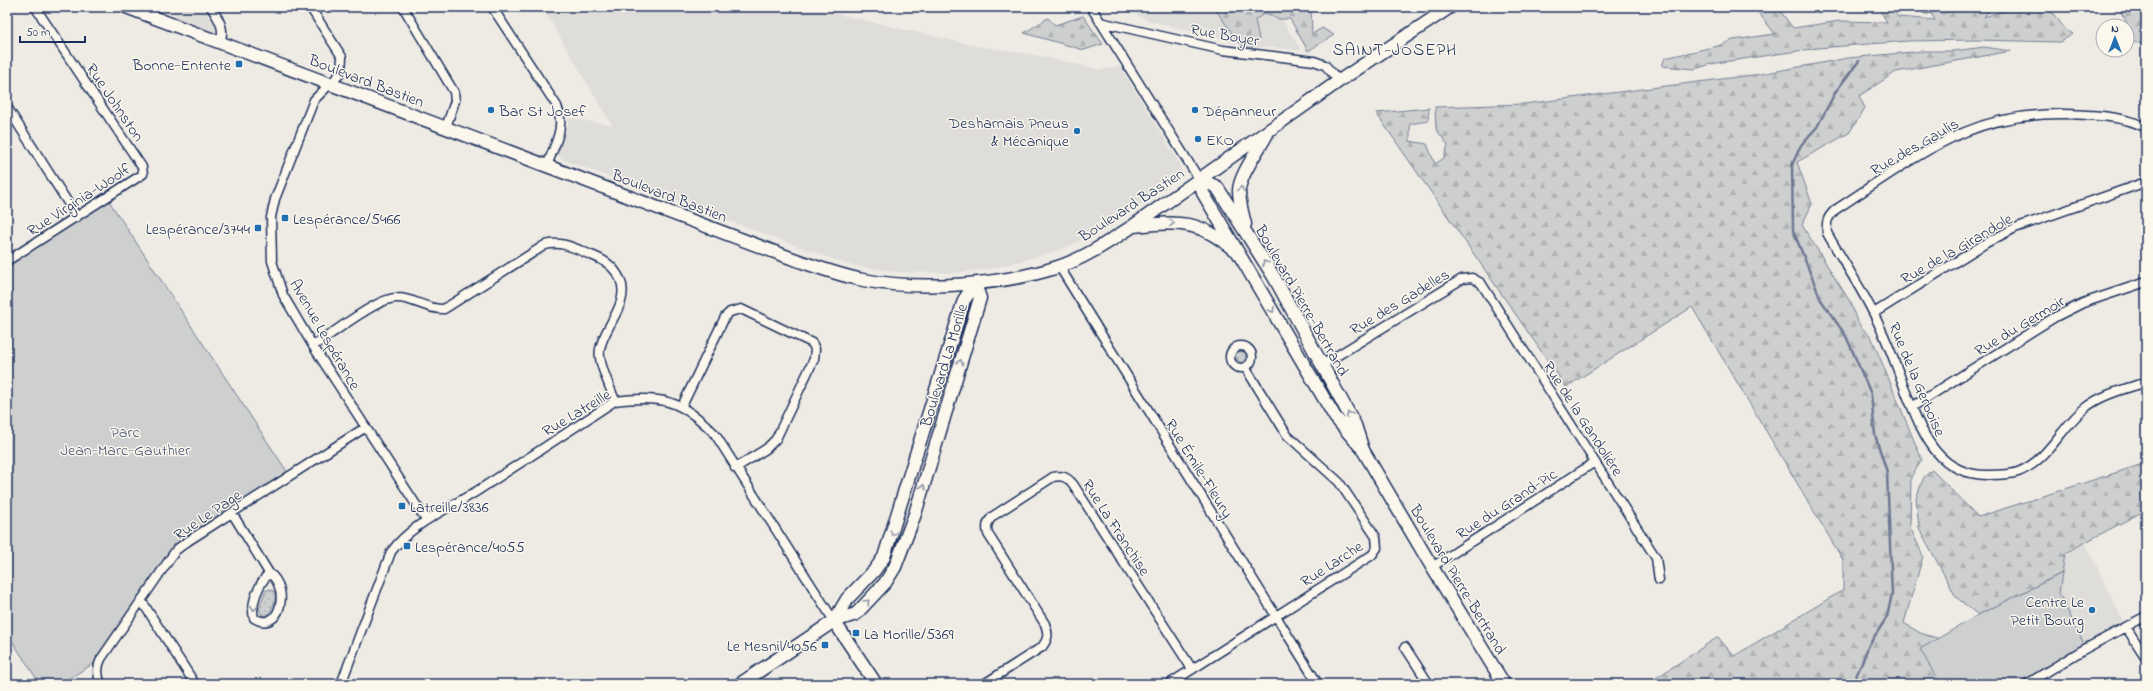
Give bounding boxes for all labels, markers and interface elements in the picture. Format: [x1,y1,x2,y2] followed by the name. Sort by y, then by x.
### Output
[20,18,85,44] scale bar
[1188,18,1261,54] street label: Rue Boyer
[2095,18,2135,58] north arrow
[2111,21,2119,37] text: N
[26,24,50,42] text: 50 m
[1333,38,1457,63] district label: SAINT-JOSEPH
[304,49,427,115] street label: Boulevard Bastien
[131,54,232,78] place label: Bonne-Entente
[79,59,150,147] street label: Rue Johnston
[234,59,244,69] marker: Bonne-Entente
[498,100,586,124] place label: Bar St Josef
[1202,100,1276,124] place label: Dépanneur
[486,105,496,115] marker: Bar St Josef
[1190,105,1200,115] marker: Dépanneur
[948,112,1070,154] place label: Desharnais Pneus & Mécanique
[1866,113,1964,183] street label: Rue des Gaulis
[1072,126,1082,136] marker: Desharnais Pneus & Mécanique
[1206,129,1234,153] place label: EKO
[1193,134,1203,144] marker: EKO
[22,158,136,243] street label: Rue Virginia-Woolf
[1074,162,1190,249] street label: Boulevard Bastien
[607,164,730,230] street label: Boulevard Bastien
[1236,186,1245,192] one-way arrow
[293,208,401,232] place label: Lespérance/5466
[1897,208,2018,292] street label: Rue de la Girandole
[280,213,290,223] marker: Lespérance/5466
[146,218,250,242] place label: Lespérance/3744
[1169,219,1175,227] one-way arrow
[1248,220,1354,381] street label: Boulevard Pierre-Bertrand
[253,223,263,233] marker: Lespérance/3744
[1262,260,1270,267] one-way arrow
[1345,263,1455,342] street label: Rue des Gadelles
[283,275,366,396] street label: Avenue Lespérance
[1970,290,2070,363] street label: Rue du Germoir
[914,300,975,431] street label: Boulevard La Morille
[1268,306,1275,313] one-way arrow
[1881,319,1951,441] street label: Rue de la Gerboise
[1536,357,1629,482] street label: Rue de la Gandolière
[955,359,964,366] one-way arrow
[538,383,617,444] street label: Rue Latreille
[1346,410,1353,418] one-way arrow
[1158,415,1239,523] street label: Rue Émile-Fleury
[60,421,190,463] park label: Parc Jean-Marc-Gauthier
[1452,463,1563,546] street label: Rue du Grand-Pic
[1075,475,1156,582] street label: Rue La Franchise
[169,484,248,547] street label: Rue Le Page
[918,484,927,491] one-way arrow
[410,496,489,520] place label: Latreille/3836
[1402,500,1512,660] street label: Boulevard Pierre-Bertrand
[397,501,407,511] marker: Latreille/3836
[889,529,898,536] one-way arrow
[1296,535,1369,594] street label: Rue Larche
[415,536,525,560] place label: Lespérance/4055
[402,541,412,551] marker: Lespérance/4055
[2011,591,2085,633] place label: Centre Le Petit Bourg
[862,599,870,607] one-way arrow
[250,604,259,611] one-way arrow
[2087,605,2097,615] marker: Centre Le Petit Bourg
[864,623,954,647] place label: La Morille/5369
[851,628,861,638] marker: La Morille/5369
[727,635,817,659] place label: Le Mesnil/4056
[820,640,830,650] marker: Le Mesnil/4056

